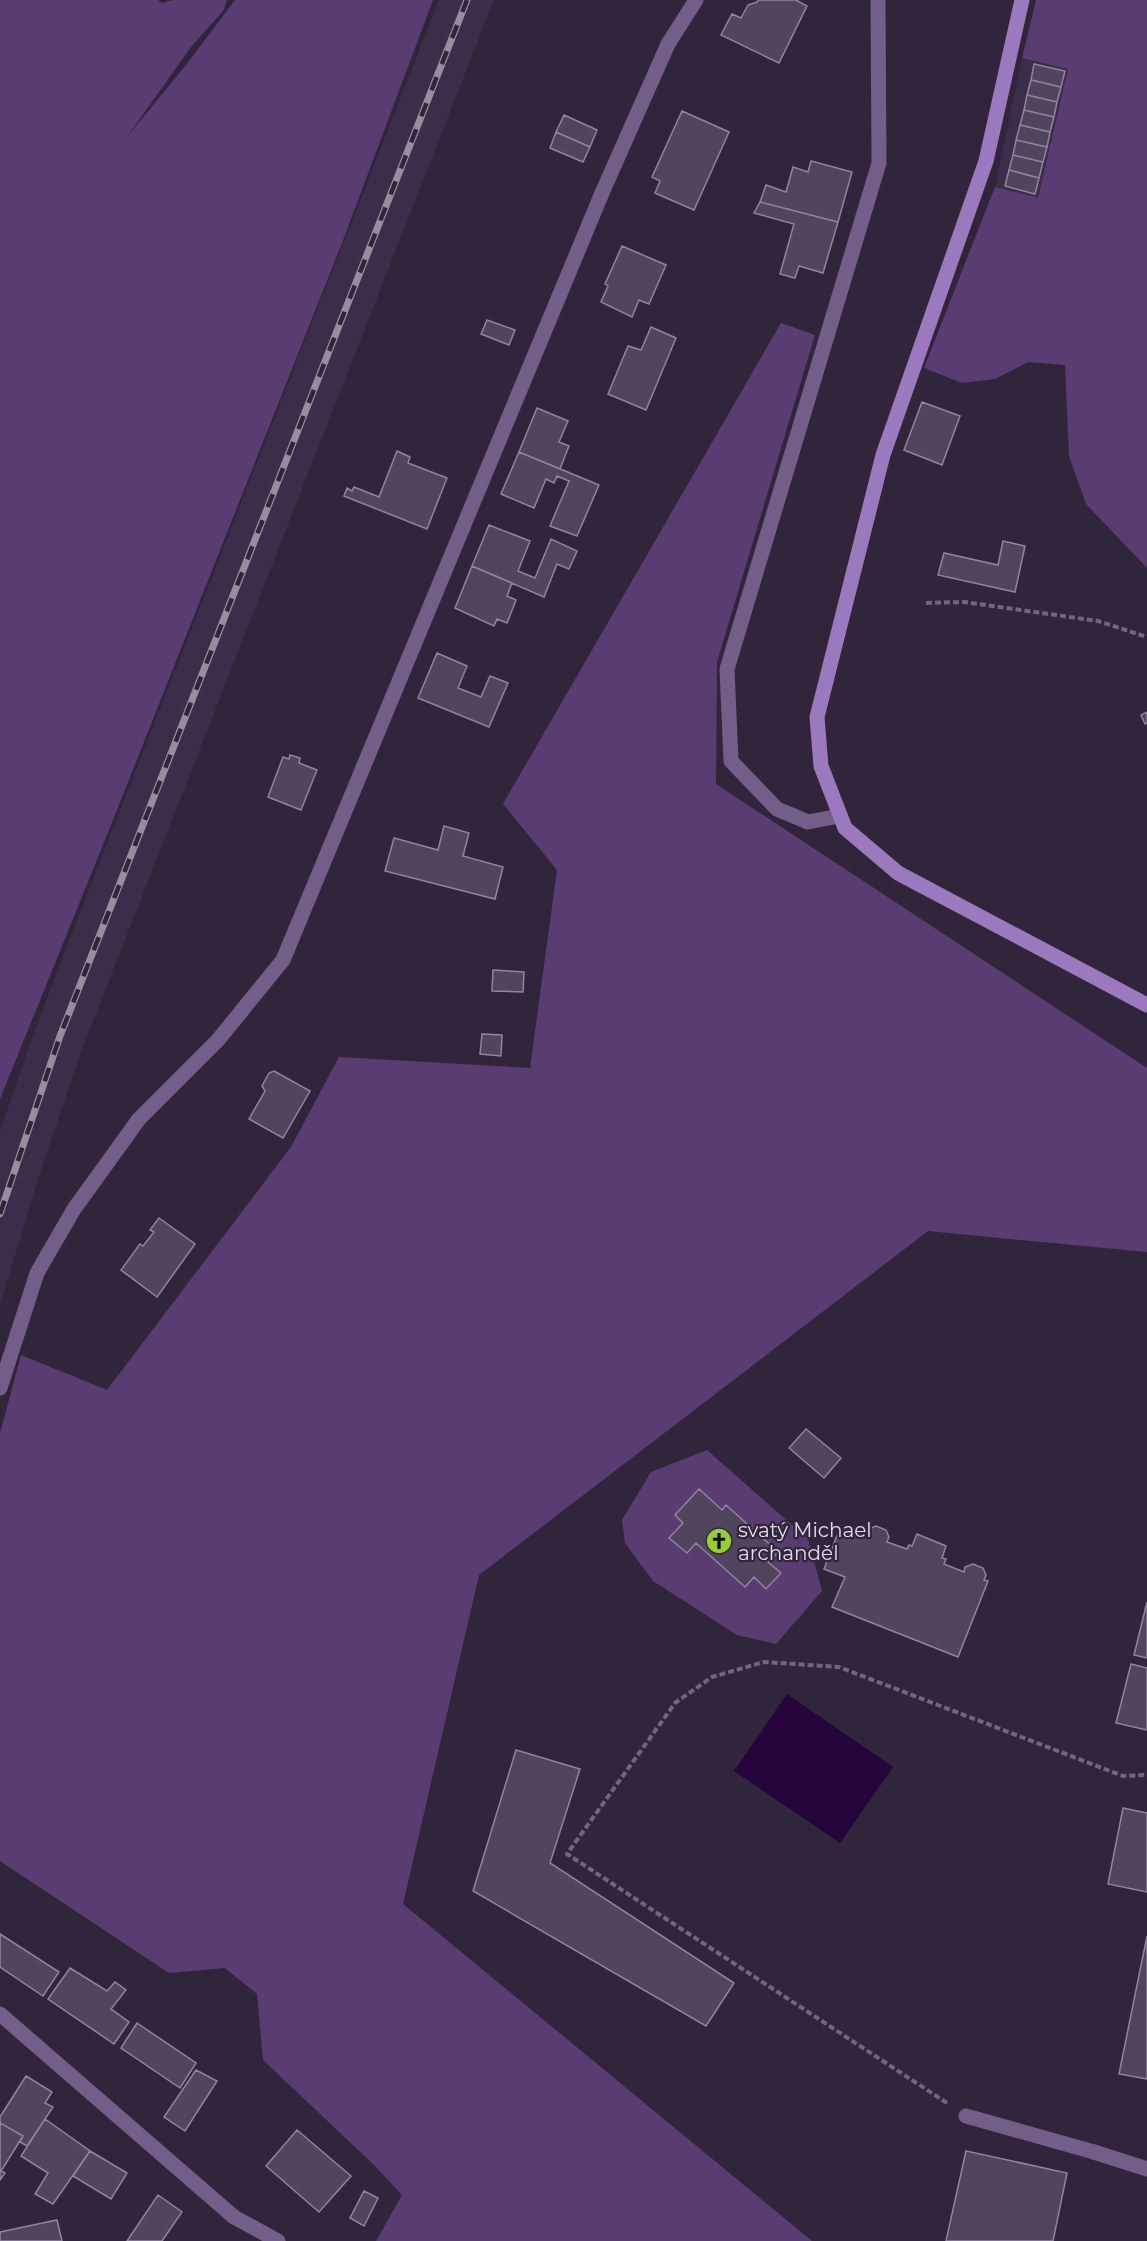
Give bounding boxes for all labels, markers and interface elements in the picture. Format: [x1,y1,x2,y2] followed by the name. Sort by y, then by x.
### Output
[738,1518,872,1565] place label: svatý Michael archanděl
[704,1526,734,1556] church icon: svatý Michael archanděl

